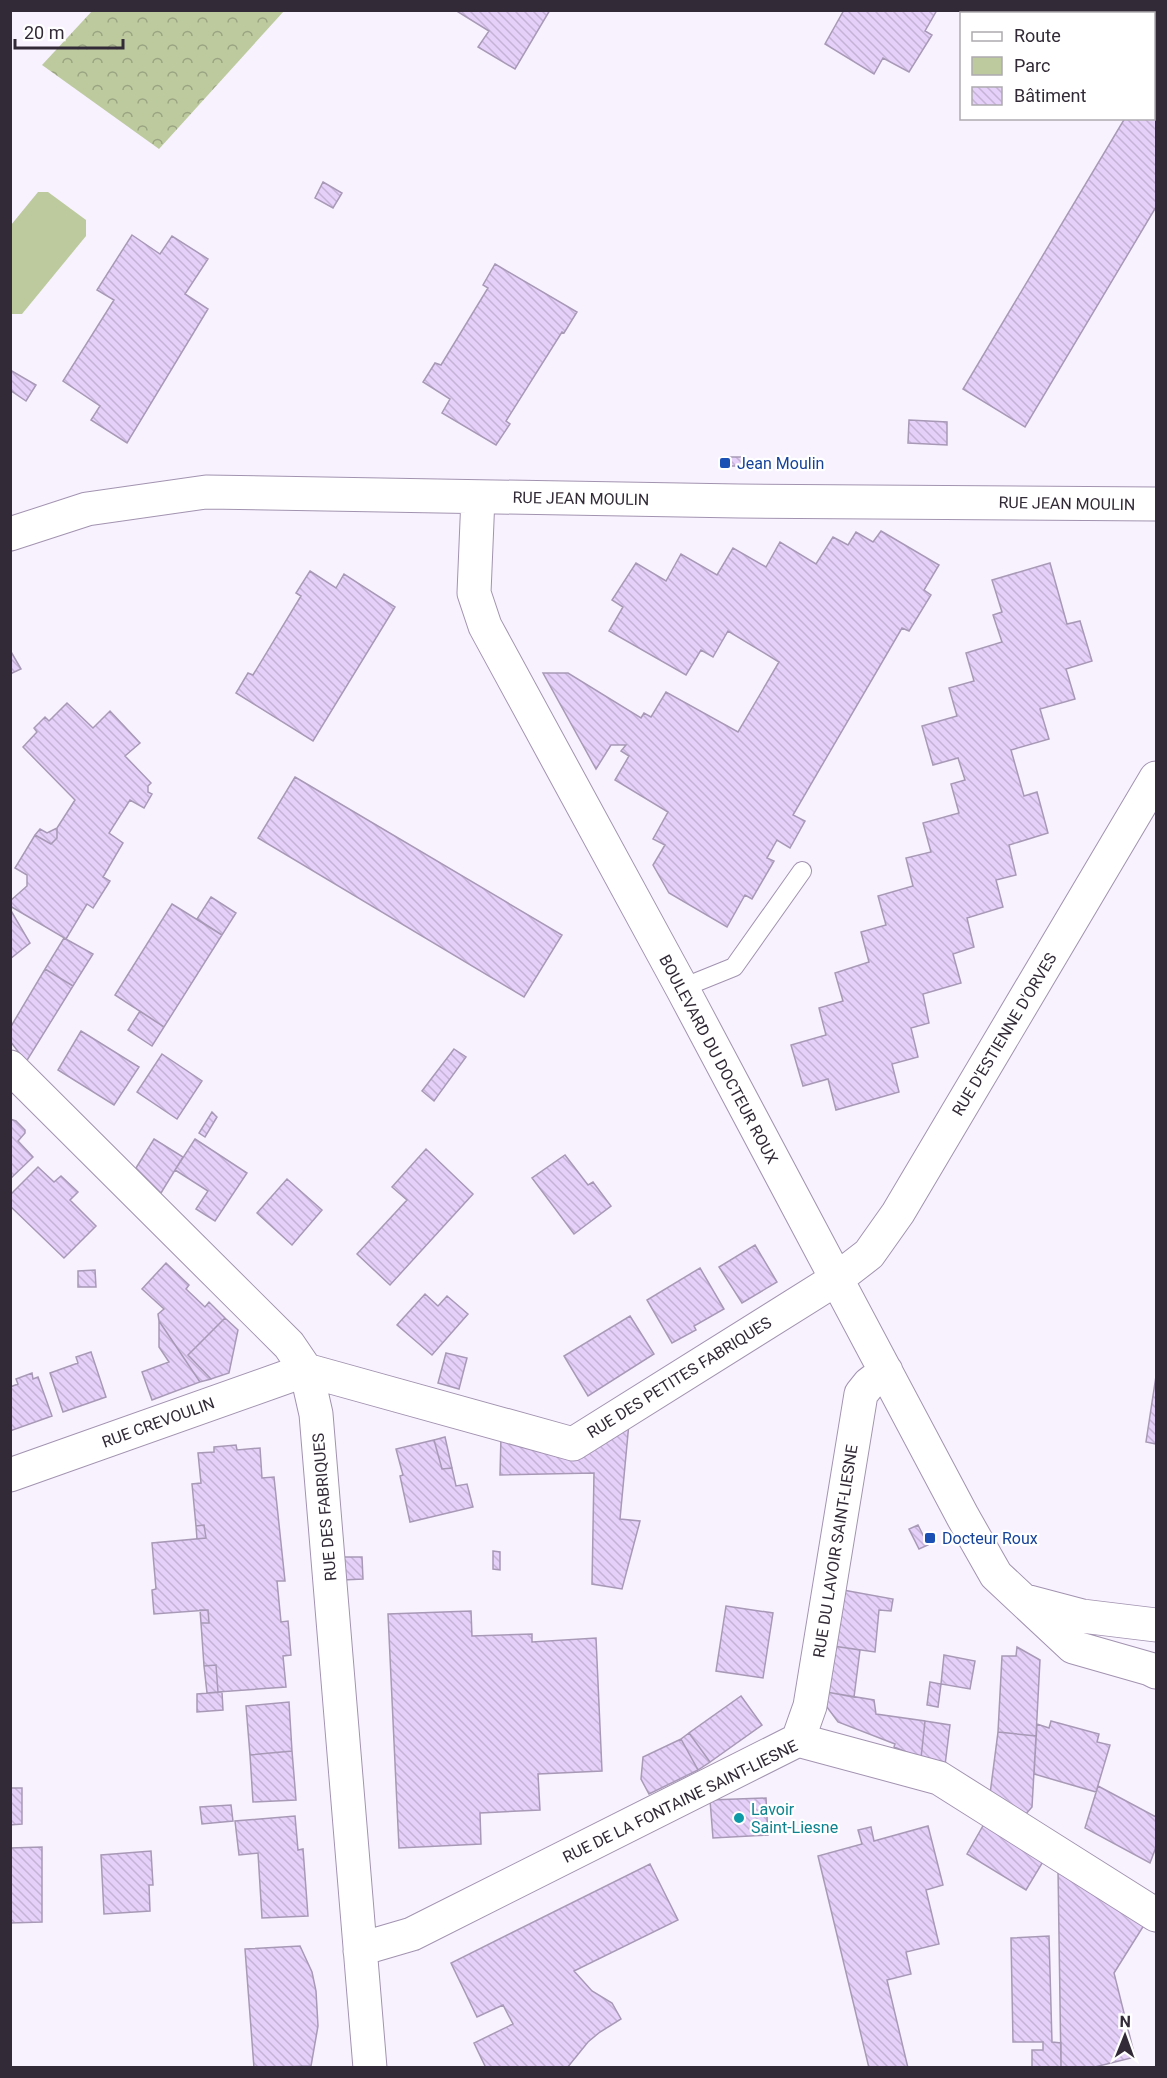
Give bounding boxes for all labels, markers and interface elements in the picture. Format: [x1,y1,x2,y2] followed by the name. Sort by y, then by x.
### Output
[15,12,123,50] scale bar
[960,12,1155,120] legend
[24,22,64,43] text: 20 m
[1014,25,1061,46] text: Route
[1014,55,1050,76] text: Parc
[1014,85,1087,106] text: Bâtiment
[737,454,824,473] place label: Jean Moulin
[718,456,732,470] marker: Jean Moulin
[512,488,650,509] street label: RUE JEAN MOULIN
[998,493,1136,514] street label: RUE JEAN MOULIN
[948,949,1061,1119] street label: RUE D'ESTIENNE D'ORVES
[655,951,782,1167] street label: BOULEVARD DU DOCTEUR ROUX
[584,1313,775,1442] street label: RUE DES PETITES FABRIQUES
[99,1393,217,1452] street label: RUE CREVOULIN
[309,1432,340,1582] street label: RUE DES FABRIQUES
[809,1443,862,1659] street label: RUE DU LAVOIR SAINT-LIESNE
[942,1529,1038,1548] place label: Docteur Roux
[923,1531,937,1545] marker: Docteur Roux
[560,1736,801,1867] street label: RUE DE LA FONTAINE SAINT-LIESNE
[751,1800,838,1837] place label: Lavoir Saint-Liesne
[732,1811,746,1825] marker: Lavoir Saint-Liesne
[1095,2006,1155,2066] north arrow
[1119,2012,1131,2031] text: N

